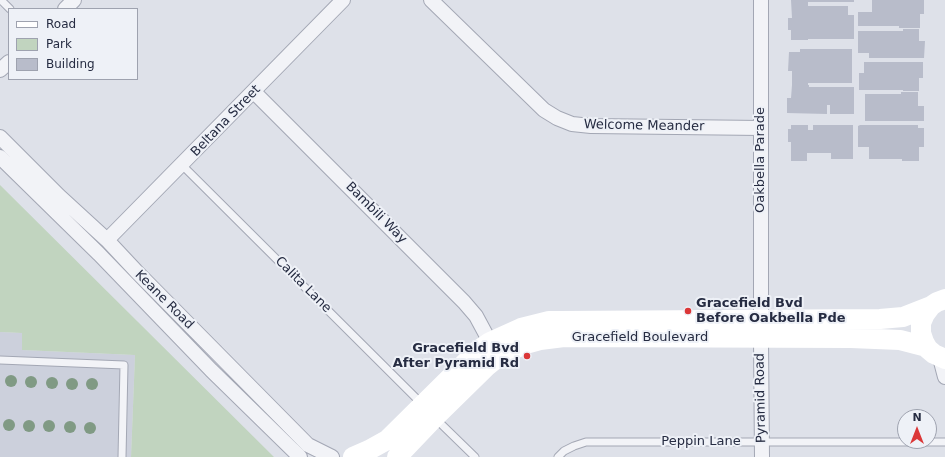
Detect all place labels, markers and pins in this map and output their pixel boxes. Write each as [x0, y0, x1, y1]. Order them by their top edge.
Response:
place label: Gracefield Bvd Before Oakbella Pde [696, 296, 846, 327]
marker: Gracefield Bvd Before Oakbella Pde [683, 306, 693, 316]
place label: Gracefield Bvd After Pyramid Rd [393, 341, 519, 372]
marker: Gracefield Bvd After Pyramid Rd [522, 351, 532, 361]

